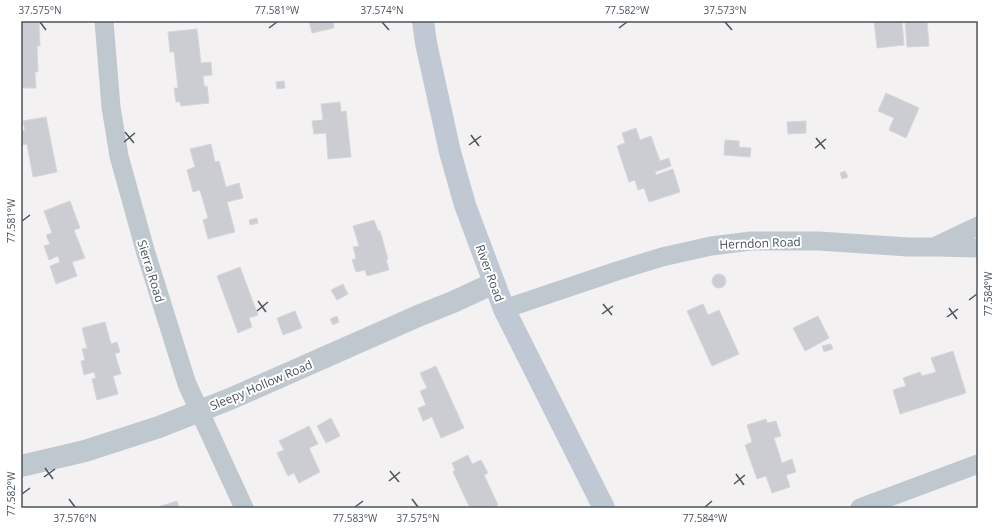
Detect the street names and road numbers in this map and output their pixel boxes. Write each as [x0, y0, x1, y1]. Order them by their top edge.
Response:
street label: Herndon Road [719, 233, 801, 253]
street label: Sierra Road [133, 238, 169, 304]
street label: River Road [472, 242, 508, 304]
street label: Sleepy Hollow Road [207, 356, 315, 414]

